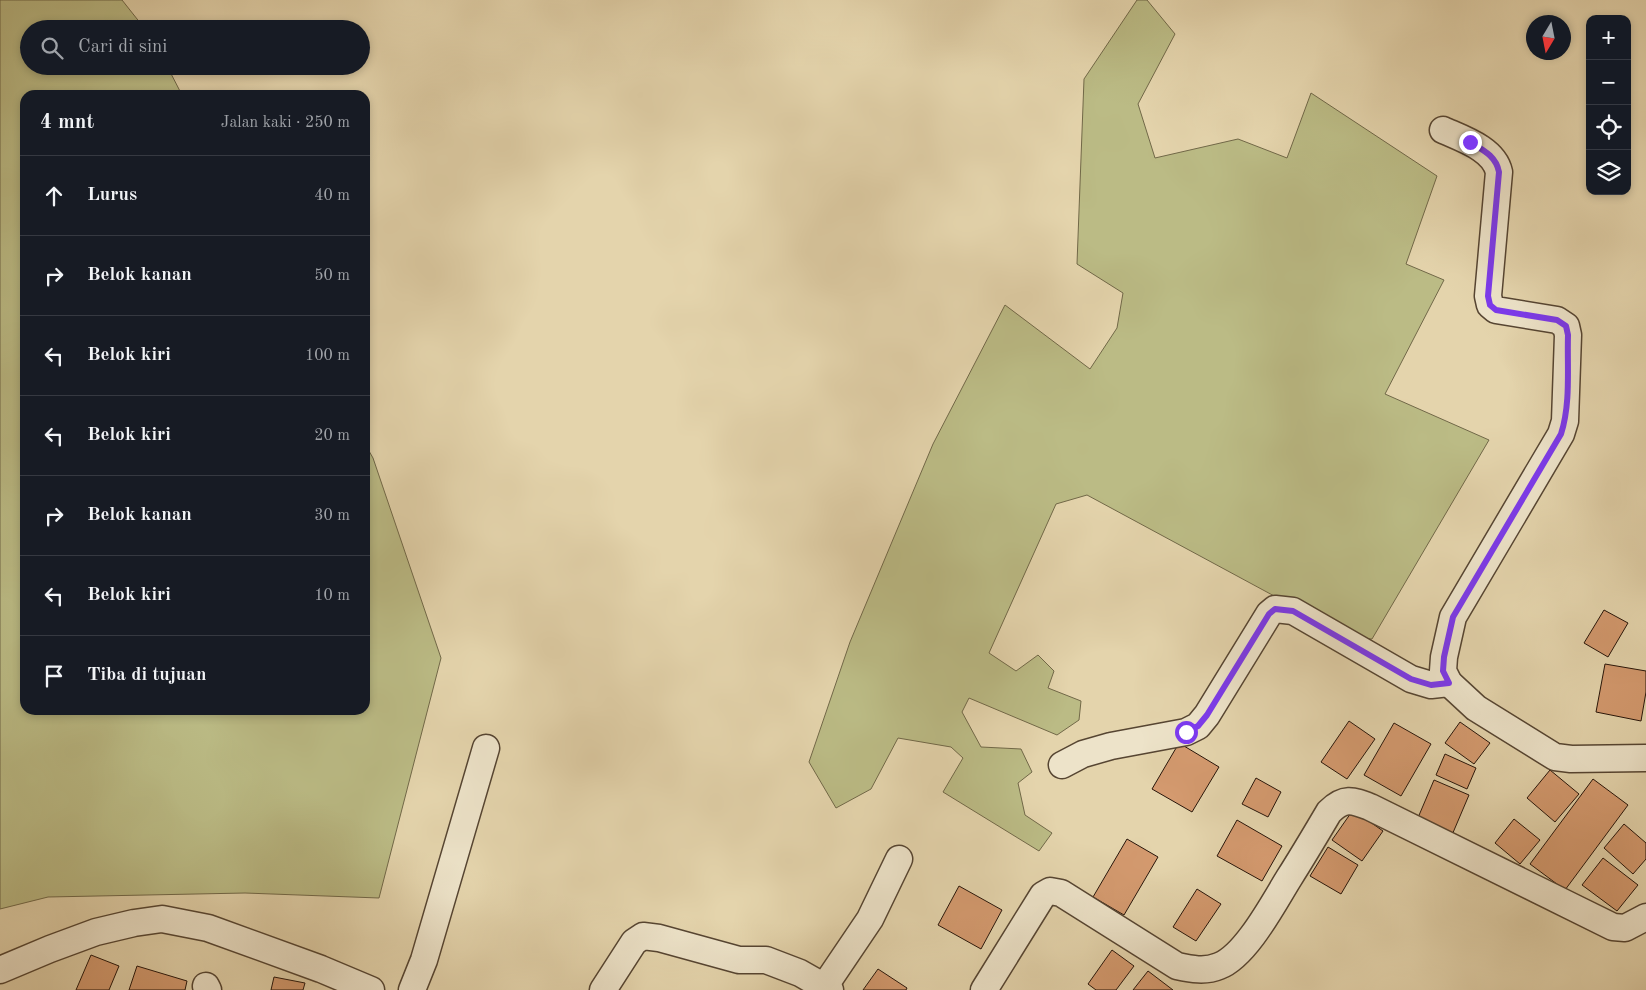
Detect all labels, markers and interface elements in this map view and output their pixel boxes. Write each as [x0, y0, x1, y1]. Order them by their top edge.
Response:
north arrow [1526, 15, 1571, 60]
map controls [1586, 15, 1631, 195]
button: + [1586, 15, 1631, 60]
search box [20, 20, 370, 75]
icon: search [38, 34, 66, 62]
text: Cari di sini [78, 38, 168, 57]
button: − [1586, 60, 1631, 105]
button: locate [1586, 105, 1631, 150]
text: 4 mnt [40, 112, 94, 133]
text: Jalan kaki · 250 m [221, 115, 350, 131]
route end [1459, 131, 1482, 154]
button: layers [1586, 150, 1631, 195]
icon: ahead [40, 182, 68, 210]
text: Lurus [87, 186, 137, 205]
text: 40 m [314, 188, 350, 204]
icon: right [40, 262, 68, 290]
text: Belok kanan [87, 266, 192, 285]
text: 50 m [314, 268, 350, 284]
icon: left [40, 342, 68, 370]
text: Belok kiri [87, 346, 171, 365]
text: 100 m [305, 348, 350, 364]
icon: left [40, 422, 68, 450]
text: Belok kiri [87, 426, 171, 445]
text: 20 m [314, 428, 350, 444]
icon: right [40, 502, 68, 530]
text: Belok kanan [87, 506, 192, 525]
text: 30 m [314, 508, 350, 524]
icon: left [40, 582, 68, 610]
text: Belok kiri [87, 586, 171, 605]
text: 10 m [314, 588, 350, 604]
icon: arrive [40, 662, 68, 690]
text: Tiba di tujuan [87, 666, 207, 685]
route start [1175, 721, 1198, 744]

